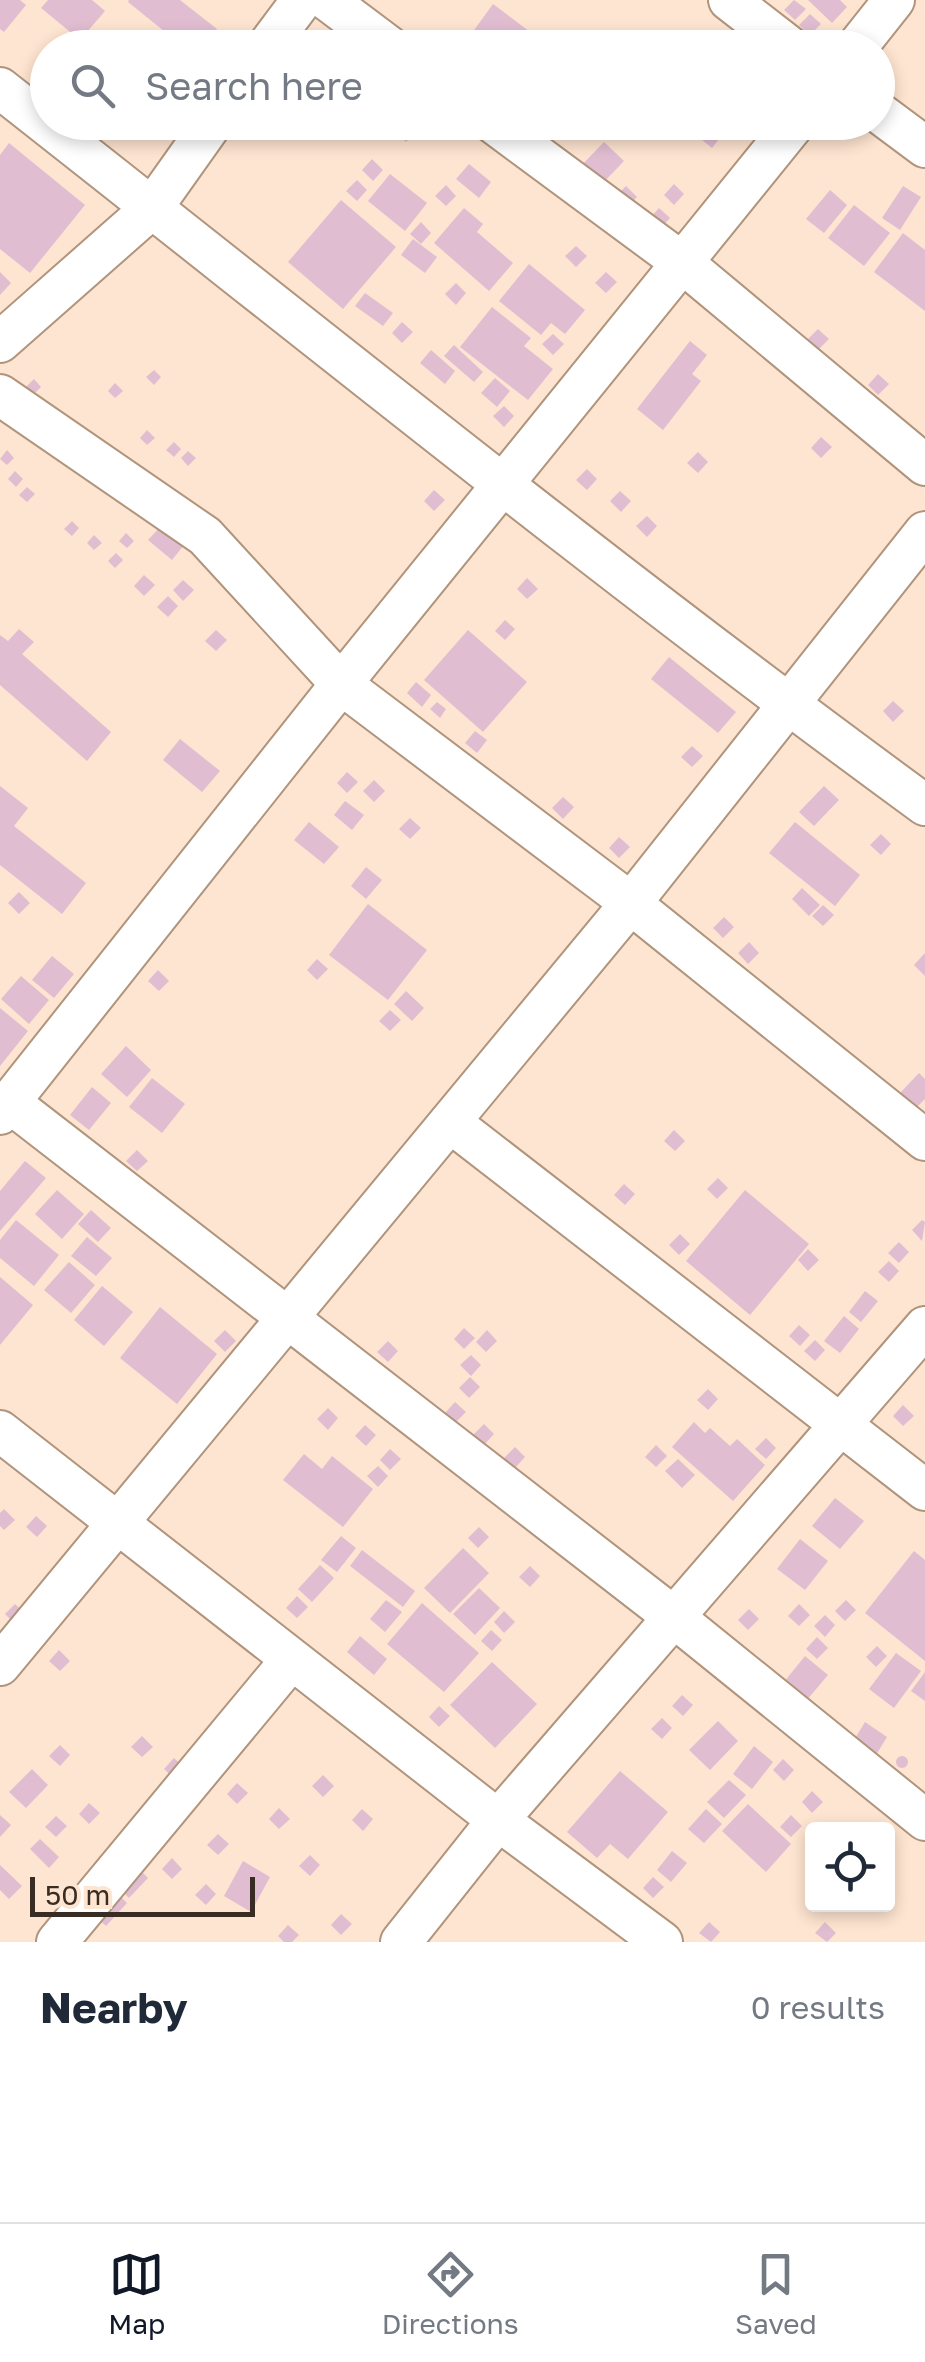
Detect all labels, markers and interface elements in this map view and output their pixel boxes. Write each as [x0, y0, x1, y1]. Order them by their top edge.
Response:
search box [30, 30, 895, 140]
icon: search [65, 58, 120, 113]
text: Search here [145, 63, 363, 108]
map controls [805, 1822, 895, 1912]
button: locate [805, 1822, 895, 1912]
scale bar [30, 1872, 255, 1916]
text: 50 m [45, 1878, 110, 1911]
text: Nearby [40, 1982, 188, 2032]
text: 0 results [751, 1988, 885, 2026]
tab: Map [108, 2247, 165, 2340]
tab: Directions [382, 2247, 519, 2340]
tab: Saved [735, 2247, 817, 2340]

